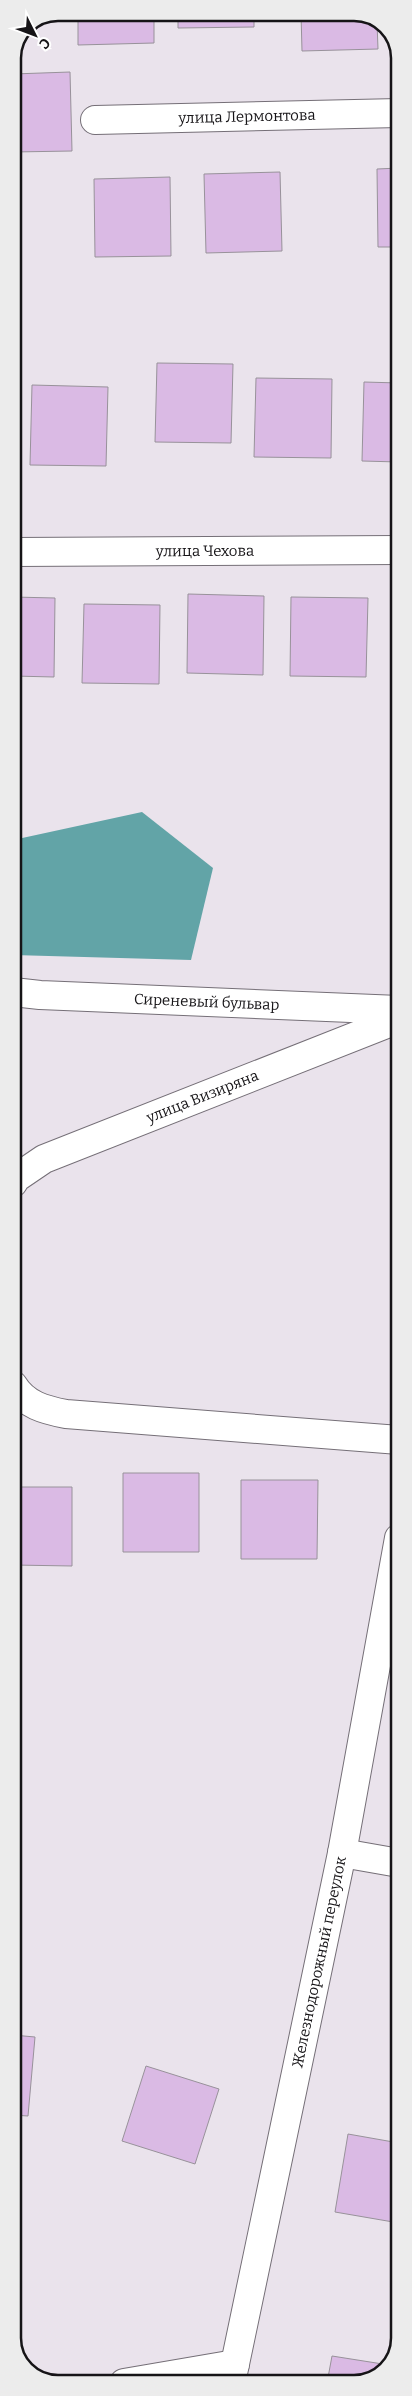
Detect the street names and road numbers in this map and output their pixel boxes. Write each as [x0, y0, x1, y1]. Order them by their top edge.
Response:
street label: улица Лермонтова [177, 106, 316, 127]
street label: улица Чехова [155, 542, 254, 560]
street label: Сиреневый бульвар [134, 990, 280, 1014]
street label: улица Визиряна [143, 1066, 261, 1127]
street label: Железнодорожный переулок [288, 1855, 350, 2069]

